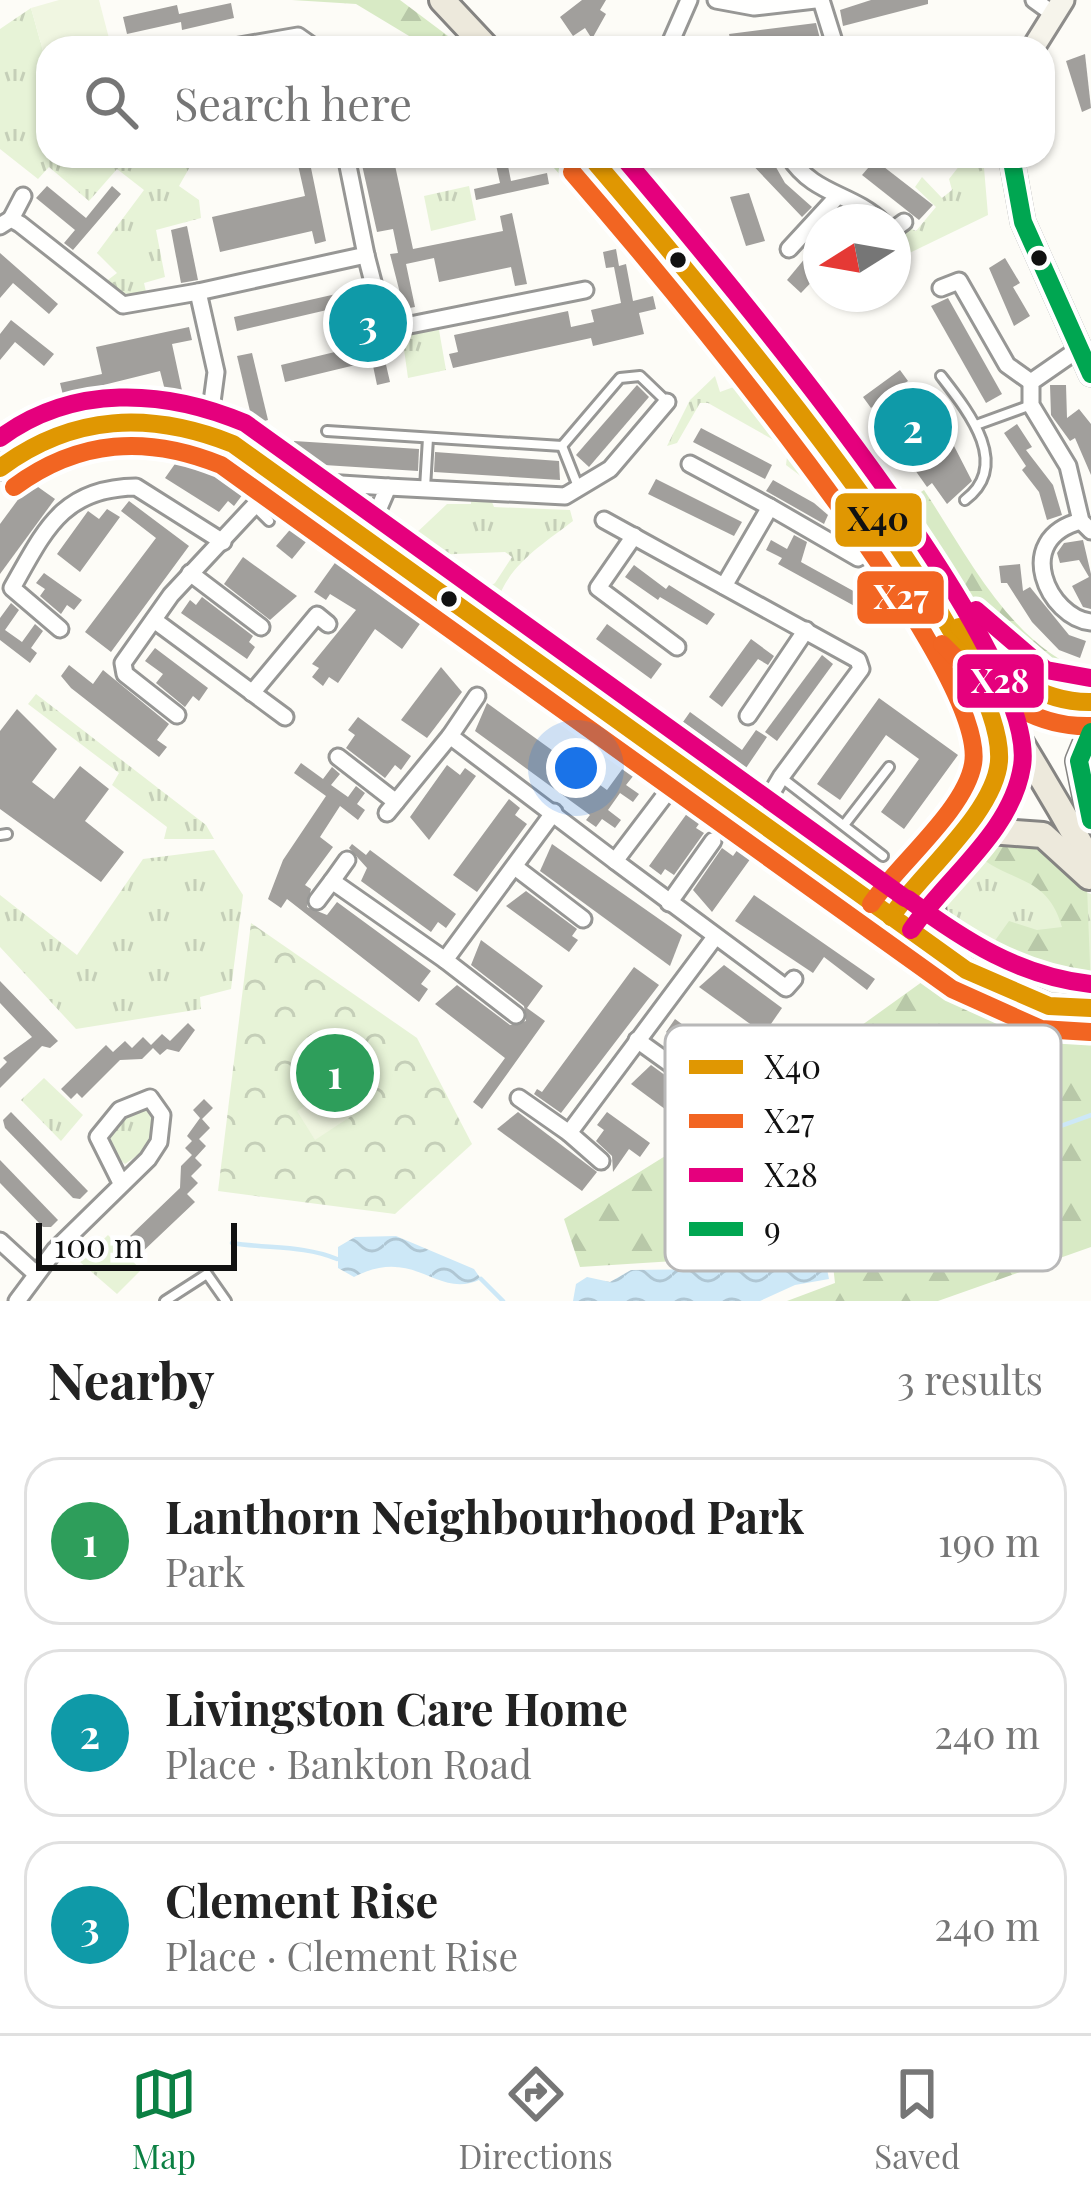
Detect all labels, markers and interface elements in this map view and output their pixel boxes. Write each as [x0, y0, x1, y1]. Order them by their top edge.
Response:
search box [36, 36, 1055, 168]
icon: search [78, 69, 144, 135]
text: Search here [174, 72, 412, 132]
north arrow [803, 204, 911, 312]
unlabelled marker [1028, 247, 1050, 269]
unlabelled marker [667, 249, 689, 271]
pin: 3 [329, 278, 407, 368]
pin: 2 [874, 382, 952, 472]
line badge: X40 [833, 491, 924, 549]
text: X40 [847, 495, 909, 539]
line badge: X27 [855, 569, 946, 626]
text: X27 [873, 573, 929, 617]
unlabelled marker [438, 588, 460, 610]
line badge: X28 [955, 652, 1046, 710]
text: X28 [971, 657, 1029, 701]
your location [546, 738, 606, 798]
legend [665, 1025, 1061, 1271]
pin: 1 [296, 1028, 374, 1118]
text: X40 [764, 1043, 821, 1087]
text: X27 [764, 1097, 815, 1141]
text: X28 [764, 1151, 818, 1195]
text: 9 [764, 1205, 781, 1249]
scale bar [36, 1217, 237, 1270]
text: 100 m [54, 1222, 143, 1266]
text: Nearby [48, 1345, 214, 1413]
text: 3 results [897, 1353, 1043, 1405]
text: Lanthorn Neighbourhood Park [165, 1485, 804, 1545]
text: 1 [83, 1515, 97, 1567]
text: 190 m [938, 1515, 1040, 1567]
text: Park [165, 1545, 245, 1597]
text: Livingston Care Home [165, 1677, 628, 1737]
text: 2 [80, 1707, 100, 1759]
text: 240 m [934, 1707, 1040, 1759]
text: Place · Bankton Road [165, 1737, 532, 1789]
text: Clement Rise [165, 1869, 438, 1929]
text: 3 [80, 1899, 100, 1951]
text: 240 m [934, 1899, 1040, 1951]
text: Place · Clement Rise [165, 1929, 518, 1981]
tab: Map [131, 2061, 197, 2177]
tab: Directions [458, 2061, 613, 2177]
tab: Saved [874, 2061, 960, 2177]

